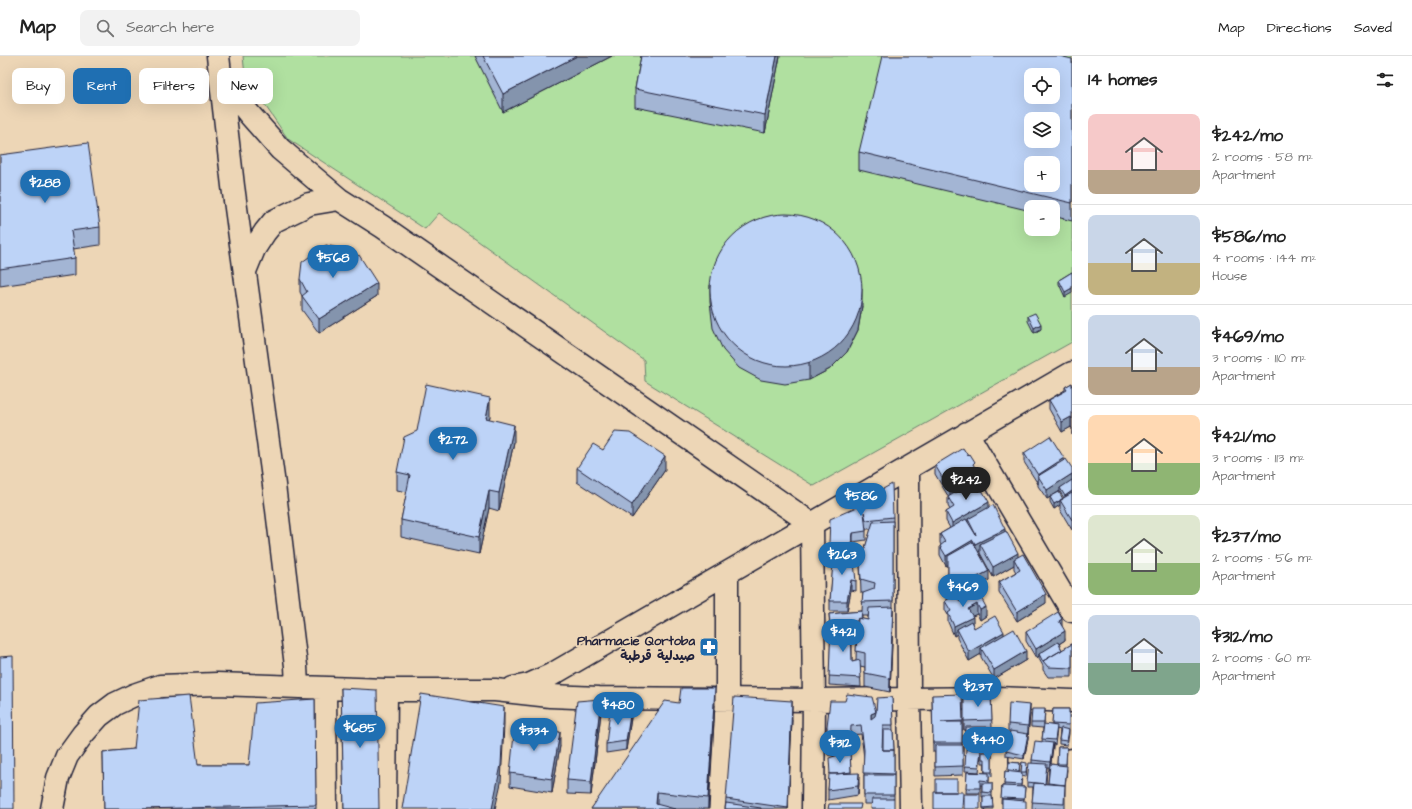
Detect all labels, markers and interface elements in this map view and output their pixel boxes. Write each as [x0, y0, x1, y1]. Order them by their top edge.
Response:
search box [80, 10, 360, 46]
text: Map [20, 14, 56, 41]
icon: search [94, 17, 116, 39]
text: Search here [126, 17, 215, 38]
text: Map [1218, 18, 1245, 38]
text: Directions [1267, 18, 1332, 38]
text: Saved [1354, 18, 1392, 38]
chip: Buy [12, 68, 65, 104]
chip: Rent [73, 68, 131, 104]
chip: Filters [139, 68, 209, 104]
chip: New [217, 68, 273, 104]
map controls [1024, 68, 1060, 236]
button: locate [1024, 68, 1060, 104]
text: 14 homes [1088, 68, 1158, 92]
icon: filters [1374, 69, 1396, 91]
button: layers [1024, 112, 1060, 148]
text: $242/mo [1212, 124, 1283, 148]
icon: home [1120, 130, 1168, 178]
text: 2 rooms · 58 m² [1212, 148, 1313, 166]
button: + [1024, 156, 1060, 192]
text: Apartment [1212, 166, 1276, 184]
pin: $288 [21, 170, 69, 204]
text: $288 [29, 174, 61, 192]
button: − [1024, 200, 1060, 236]
text: $586/mo [1212, 225, 1286, 249]
icon: home [1120, 231, 1168, 279]
pin: $568 [309, 245, 357, 279]
text: $568 [316, 249, 350, 267]
text: 4 rooms · 144 m² [1212, 249, 1316, 267]
text: House [1212, 267, 1247, 285]
text: $469/mo [1212, 325, 1284, 349]
icon: home [1120, 331, 1168, 379]
text: 3 rooms · 110 m² [1212, 349, 1306, 367]
text: Apartment [1212, 367, 1276, 385]
text: $421/mo [1212, 425, 1275, 449]
pin: $272 [429, 427, 477, 461]
text: $272 [438, 431, 468, 449]
icon: home [1120, 431, 1168, 479]
text: 3 rooms · 113 m² [1212, 449, 1305, 467]
pin: $242 [942, 467, 990, 501]
text: Apartment [1212, 467, 1276, 485]
text: $242 [951, 471, 981, 489]
pin: $586 [837, 483, 885, 517]
text: $586 [844, 487, 878, 505]
text: $237/mo [1212, 525, 1281, 549]
icon: home [1120, 531, 1168, 579]
pin: $263 [818, 542, 866, 576]
text: $263 [827, 546, 857, 564]
text: 2 rooms · 56 m² [1212, 549, 1313, 567]
text: Apartment [1212, 567, 1276, 585]
pin: $469 [939, 574, 987, 608]
text: $469 [947, 578, 979, 596]
pin: $421 [819, 619, 867, 653]
text: $421 [830, 623, 856, 641]
text: $312/mo [1212, 625, 1273, 649]
icon: home [1120, 631, 1168, 679]
place label: Pharmacie Qortoba صيدلية قرطبة [577, 632, 695, 665]
pharmacy icon: Pharmacie Qortoba صيدلية قرطبة [698, 636, 720, 658]
text: 2 rooms · 60 m² [1212, 649, 1312, 667]
text: Apartment [1212, 667, 1276, 685]
pin: $237 [954, 674, 1002, 708]
text: $237 [963, 678, 993, 696]
pin: $480 [594, 692, 642, 726]
text: $480 [602, 696, 634, 714]
pin: $685 [336, 715, 384, 749]
pin: $334 [510, 718, 558, 752]
text: $685 [343, 719, 377, 737]
text: $334 [519, 722, 549, 740]
pin: $440 [964, 727, 1012, 761]
pin: $312 [816, 730, 864, 764]
text: $440 [971, 731, 1005, 749]
text: $312 [829, 734, 851, 752]

